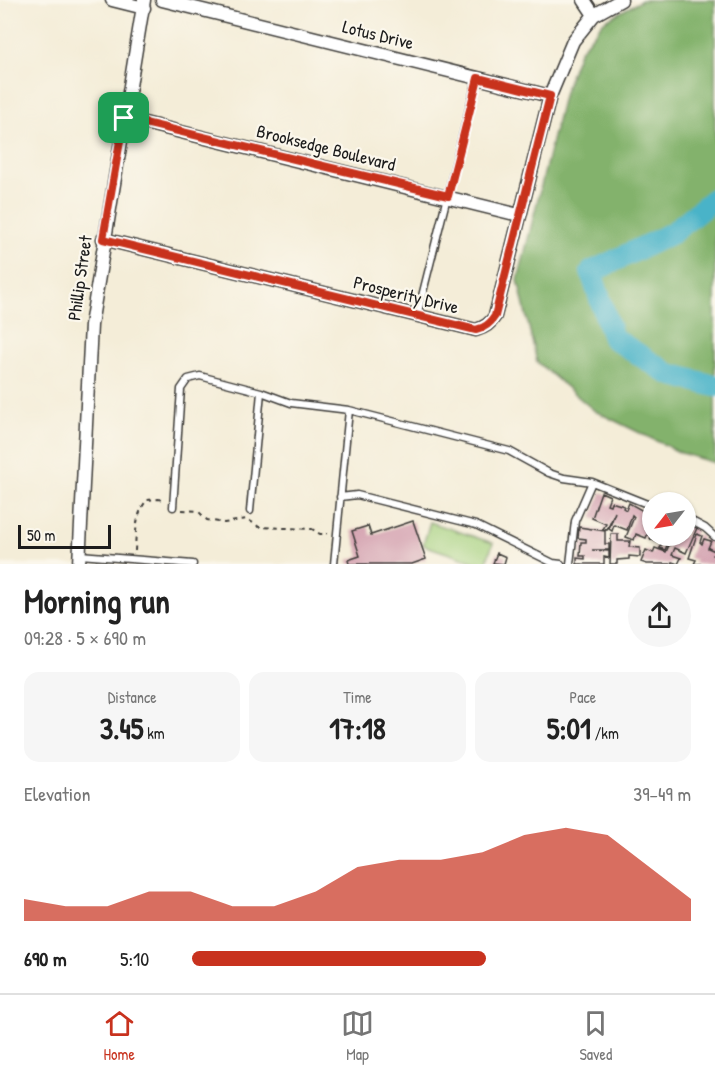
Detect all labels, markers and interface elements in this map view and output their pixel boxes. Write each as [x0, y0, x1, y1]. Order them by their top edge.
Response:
street label: Lotus Drive [340, 14, 416, 55]
pin [98, 92, 149, 143]
icon: arrive [107, 101, 140, 134]
street label: Brooksedge Boulevard [254, 118, 398, 177]
street label: Phillip Street [61, 233, 98, 322]
street label: Prosperity Drive [351, 269, 461, 320]
north arrow [642, 492, 696, 546]
map controls [642, 492, 696, 546]
scale bar [18, 522, 111, 550]
text: 50 m [27, 524, 56, 546]
text: Morning run [24, 579, 170, 623]
button: share [628, 584, 691, 647]
text: 09:28 · 5 × 690 m [24, 624, 146, 651]
text: Distance [108, 686, 157, 708]
text: Time [343, 686, 372, 708]
text: Pace [570, 686, 596, 708]
text: 3.45 [100, 708, 143, 748]
text: 17:18 [329, 708, 386, 748]
text: 5:01 [547, 708, 591, 748]
text: km [143, 722, 165, 744]
text: /km [591, 722, 619, 744]
text: Elevation [24, 780, 90, 807]
text: 39–49 m [633, 780, 691, 807]
text: 690 m [24, 945, 66, 972]
text: 5:10 [120, 945, 149, 972]
tab: Home [103, 1007, 136, 1065]
tab: Map [341, 1007, 374, 1065]
tab: Saved [579, 1007, 612, 1065]

